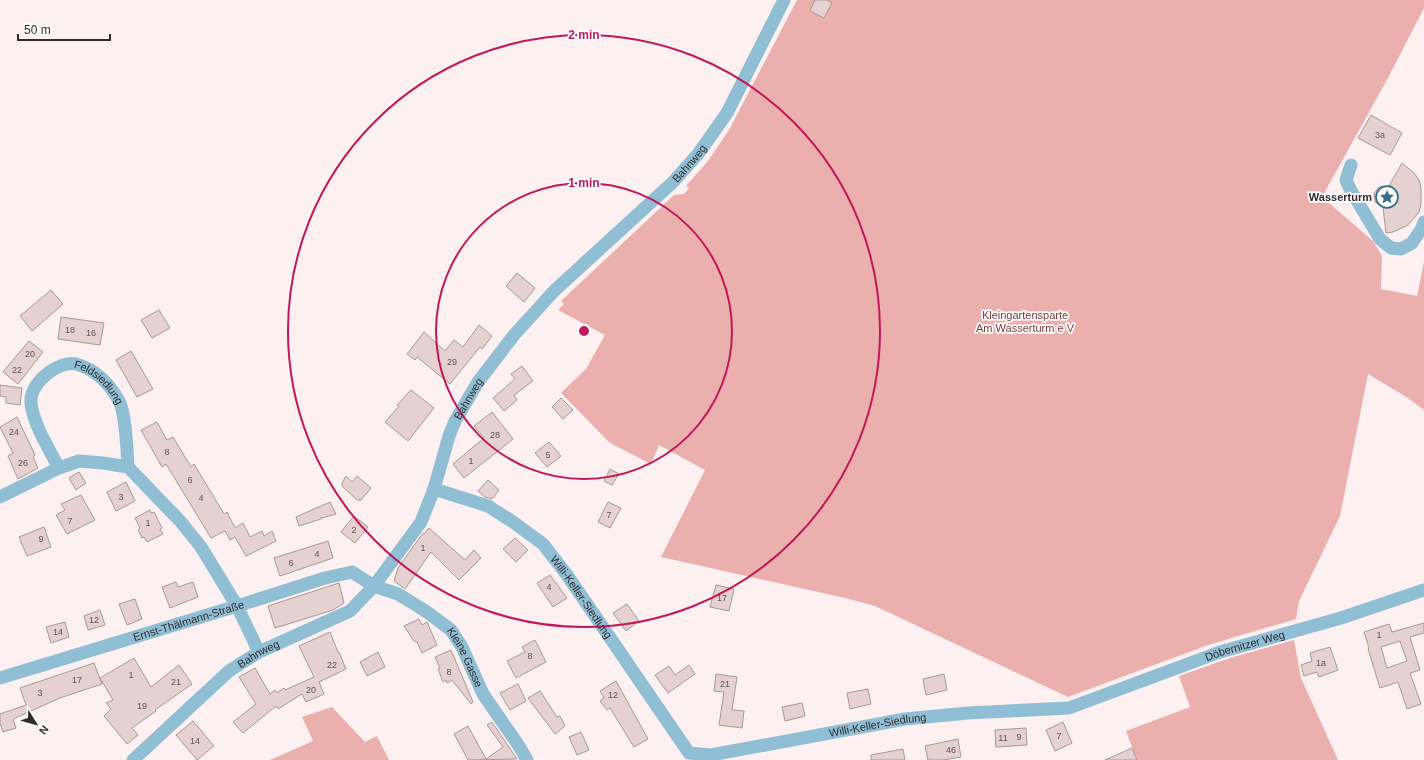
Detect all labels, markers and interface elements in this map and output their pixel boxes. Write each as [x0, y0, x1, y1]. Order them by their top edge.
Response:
scale bar [18, 16, 110, 42]
text: 50 m [24, 23, 51, 37]
text: 2 min [568, 28, 600, 42]
house number: 3a [1375, 130, 1385, 140]
street label: Bahnweg [670, 142, 709, 185]
text: 1 min [568, 176, 600, 190]
place icon: Wasserturm [1374, 184, 1400, 210]
place label: Wasserturm [1309, 191, 1372, 203]
park label: Kleingartensparte Am Wasserturm e V [976, 309, 1075, 334]
centre of rings [577, 324, 591, 338]
house number: 18 [65, 325, 75, 335]
house number: 16 [86, 328, 96, 338]
house number: 20 [25, 349, 35, 359]
house number: 29 [447, 357, 457, 367]
street label: Feldsiedlung [73, 358, 126, 406]
house number: 22 [12, 365, 22, 375]
street label: Bahnweg [451, 375, 485, 421]
house number: 24 [9, 427, 19, 437]
house number: 28 [490, 430, 500, 440]
house number: 8 [164, 447, 170, 457]
house number: 5 [545, 450, 551, 460]
house number: 1 [468, 456, 474, 466]
house number: 26 [18, 458, 28, 468]
house number: 6 [187, 475, 193, 485]
house number: 3 [118, 492, 124, 502]
house number: 4 [198, 493, 204, 503]
house number: 7 [606, 510, 612, 520]
house number: 7 [67, 516, 73, 526]
house number: 1 [145, 518, 151, 528]
house number: 2 [351, 525, 357, 535]
house number: 9 [38, 534, 44, 544]
house number: 1 [420, 543, 426, 553]
house number: 4 [314, 549, 320, 559]
street label: Willi-Keller-Siedlung [548, 553, 615, 641]
house number: 6 [288, 558, 294, 568]
house number: 4 [546, 582, 552, 592]
house number: 17 [717, 593, 727, 603]
street label: Ernst-Thälmann-Straße [132, 598, 245, 643]
house number: 12 [89, 615, 99, 625]
street label: Kleine Gasse [445, 625, 485, 689]
house number: 14 [53, 627, 63, 637]
street label: Döbernitzer Weg [1203, 628, 1286, 663]
house number: 1 [1376, 630, 1382, 640]
street label: Bahnweg [235, 638, 281, 670]
house number: 8 [527, 651, 533, 661]
house number: 1a [1316, 658, 1326, 668]
house number: 22 [327, 660, 337, 670]
house number: 8 [446, 667, 452, 677]
house number: 1 [128, 670, 134, 680]
house number: 17 [72, 675, 82, 685]
house number: 21 [171, 677, 181, 687]
house number: 21 [720, 679, 730, 689]
house number: 20 [306, 685, 316, 695]
house number: 3 [37, 688, 43, 698]
house number: 12 [608, 690, 618, 700]
house number: 19 [137, 701, 147, 711]
north arrow [16, 704, 56, 744]
street label: Willi-Keller-Siedlung [828, 711, 927, 739]
text: N [37, 723, 51, 737]
house number: 7 [1056, 731, 1062, 741]
house number: 9 [1016, 732, 1022, 742]
house number: 11 [998, 733, 1008, 743]
house number: 14 [190, 736, 200, 746]
house number: 46 [946, 745, 956, 755]

